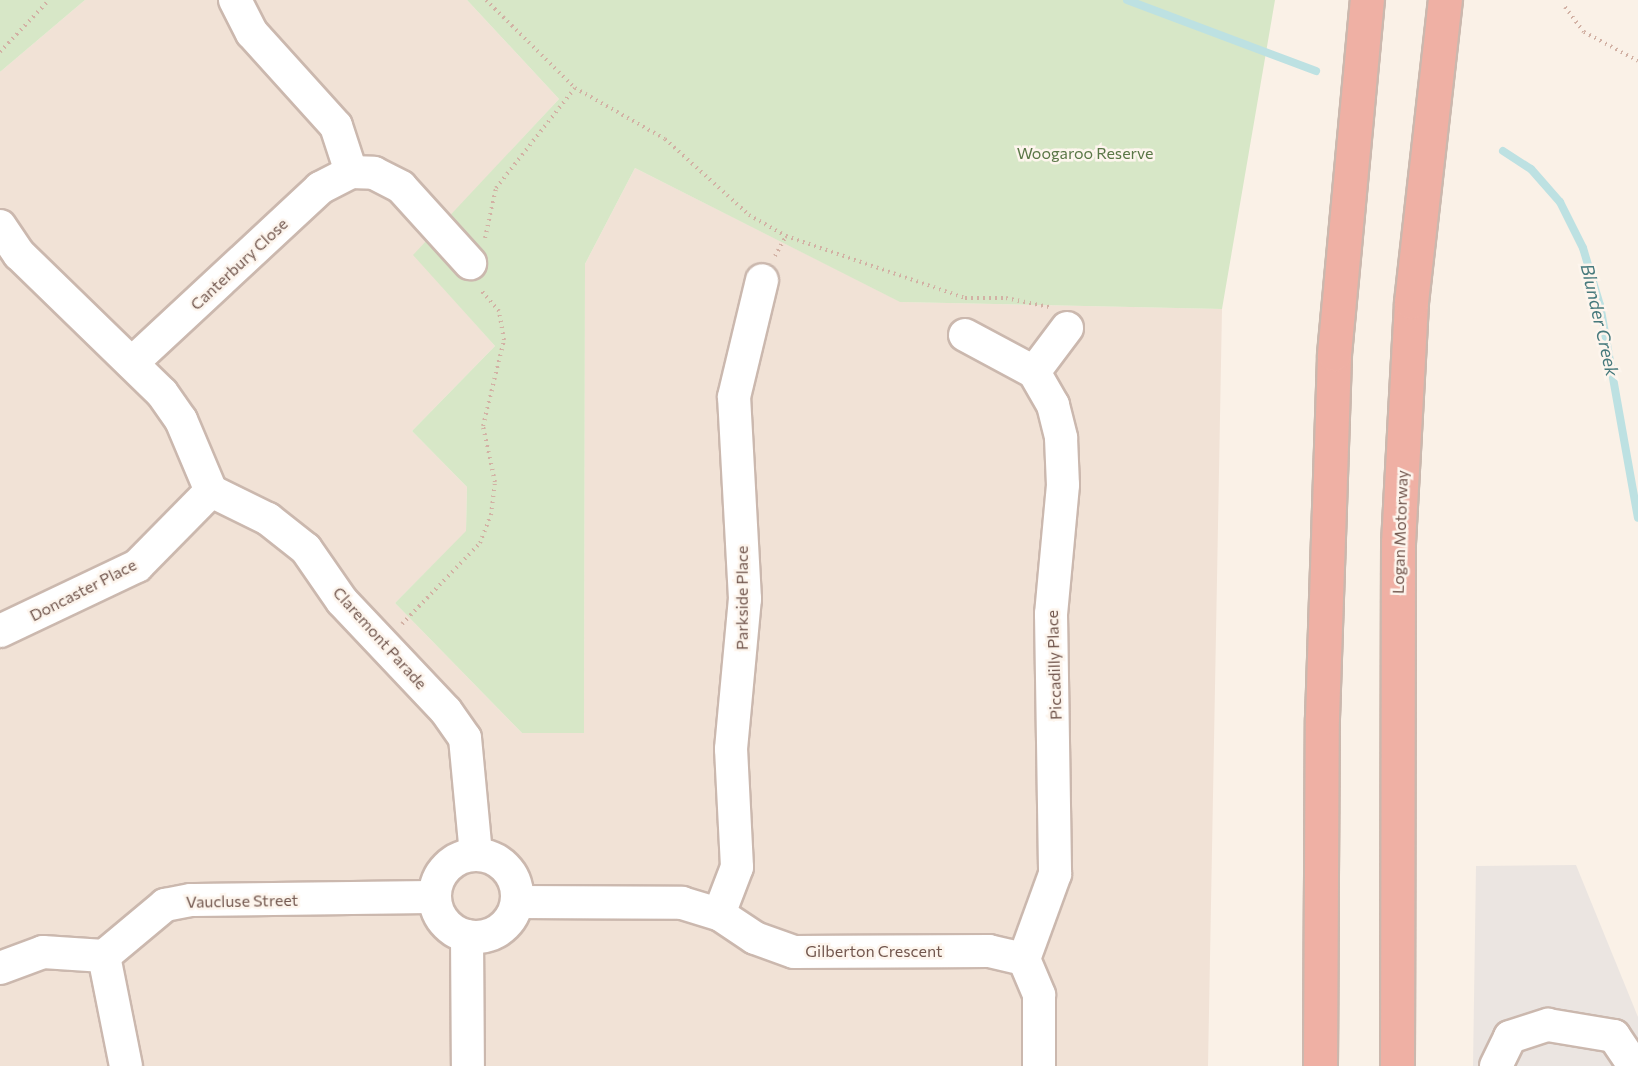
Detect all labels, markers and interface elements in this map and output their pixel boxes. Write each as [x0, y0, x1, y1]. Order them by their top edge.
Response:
park label: Woogaroo Reserve [1017, 143, 1153, 163]
street label: Canterbury Close [186, 214, 292, 314]
water label: Blunder Creek [1577, 262, 1623, 378]
street label: Logan Motorway [1388, 470, 1412, 594]
street label: Parkside Place [732, 546, 752, 650]
street label: Doncaster Place [26, 555, 140, 625]
street label: Claremont Parade [329, 583, 431, 693]
street label: Piccadilly Place [1042, 610, 1066, 720]
street label: Vaucluse Street [186, 890, 298, 912]
street label: Gilberton Crescent [805, 941, 943, 961]

